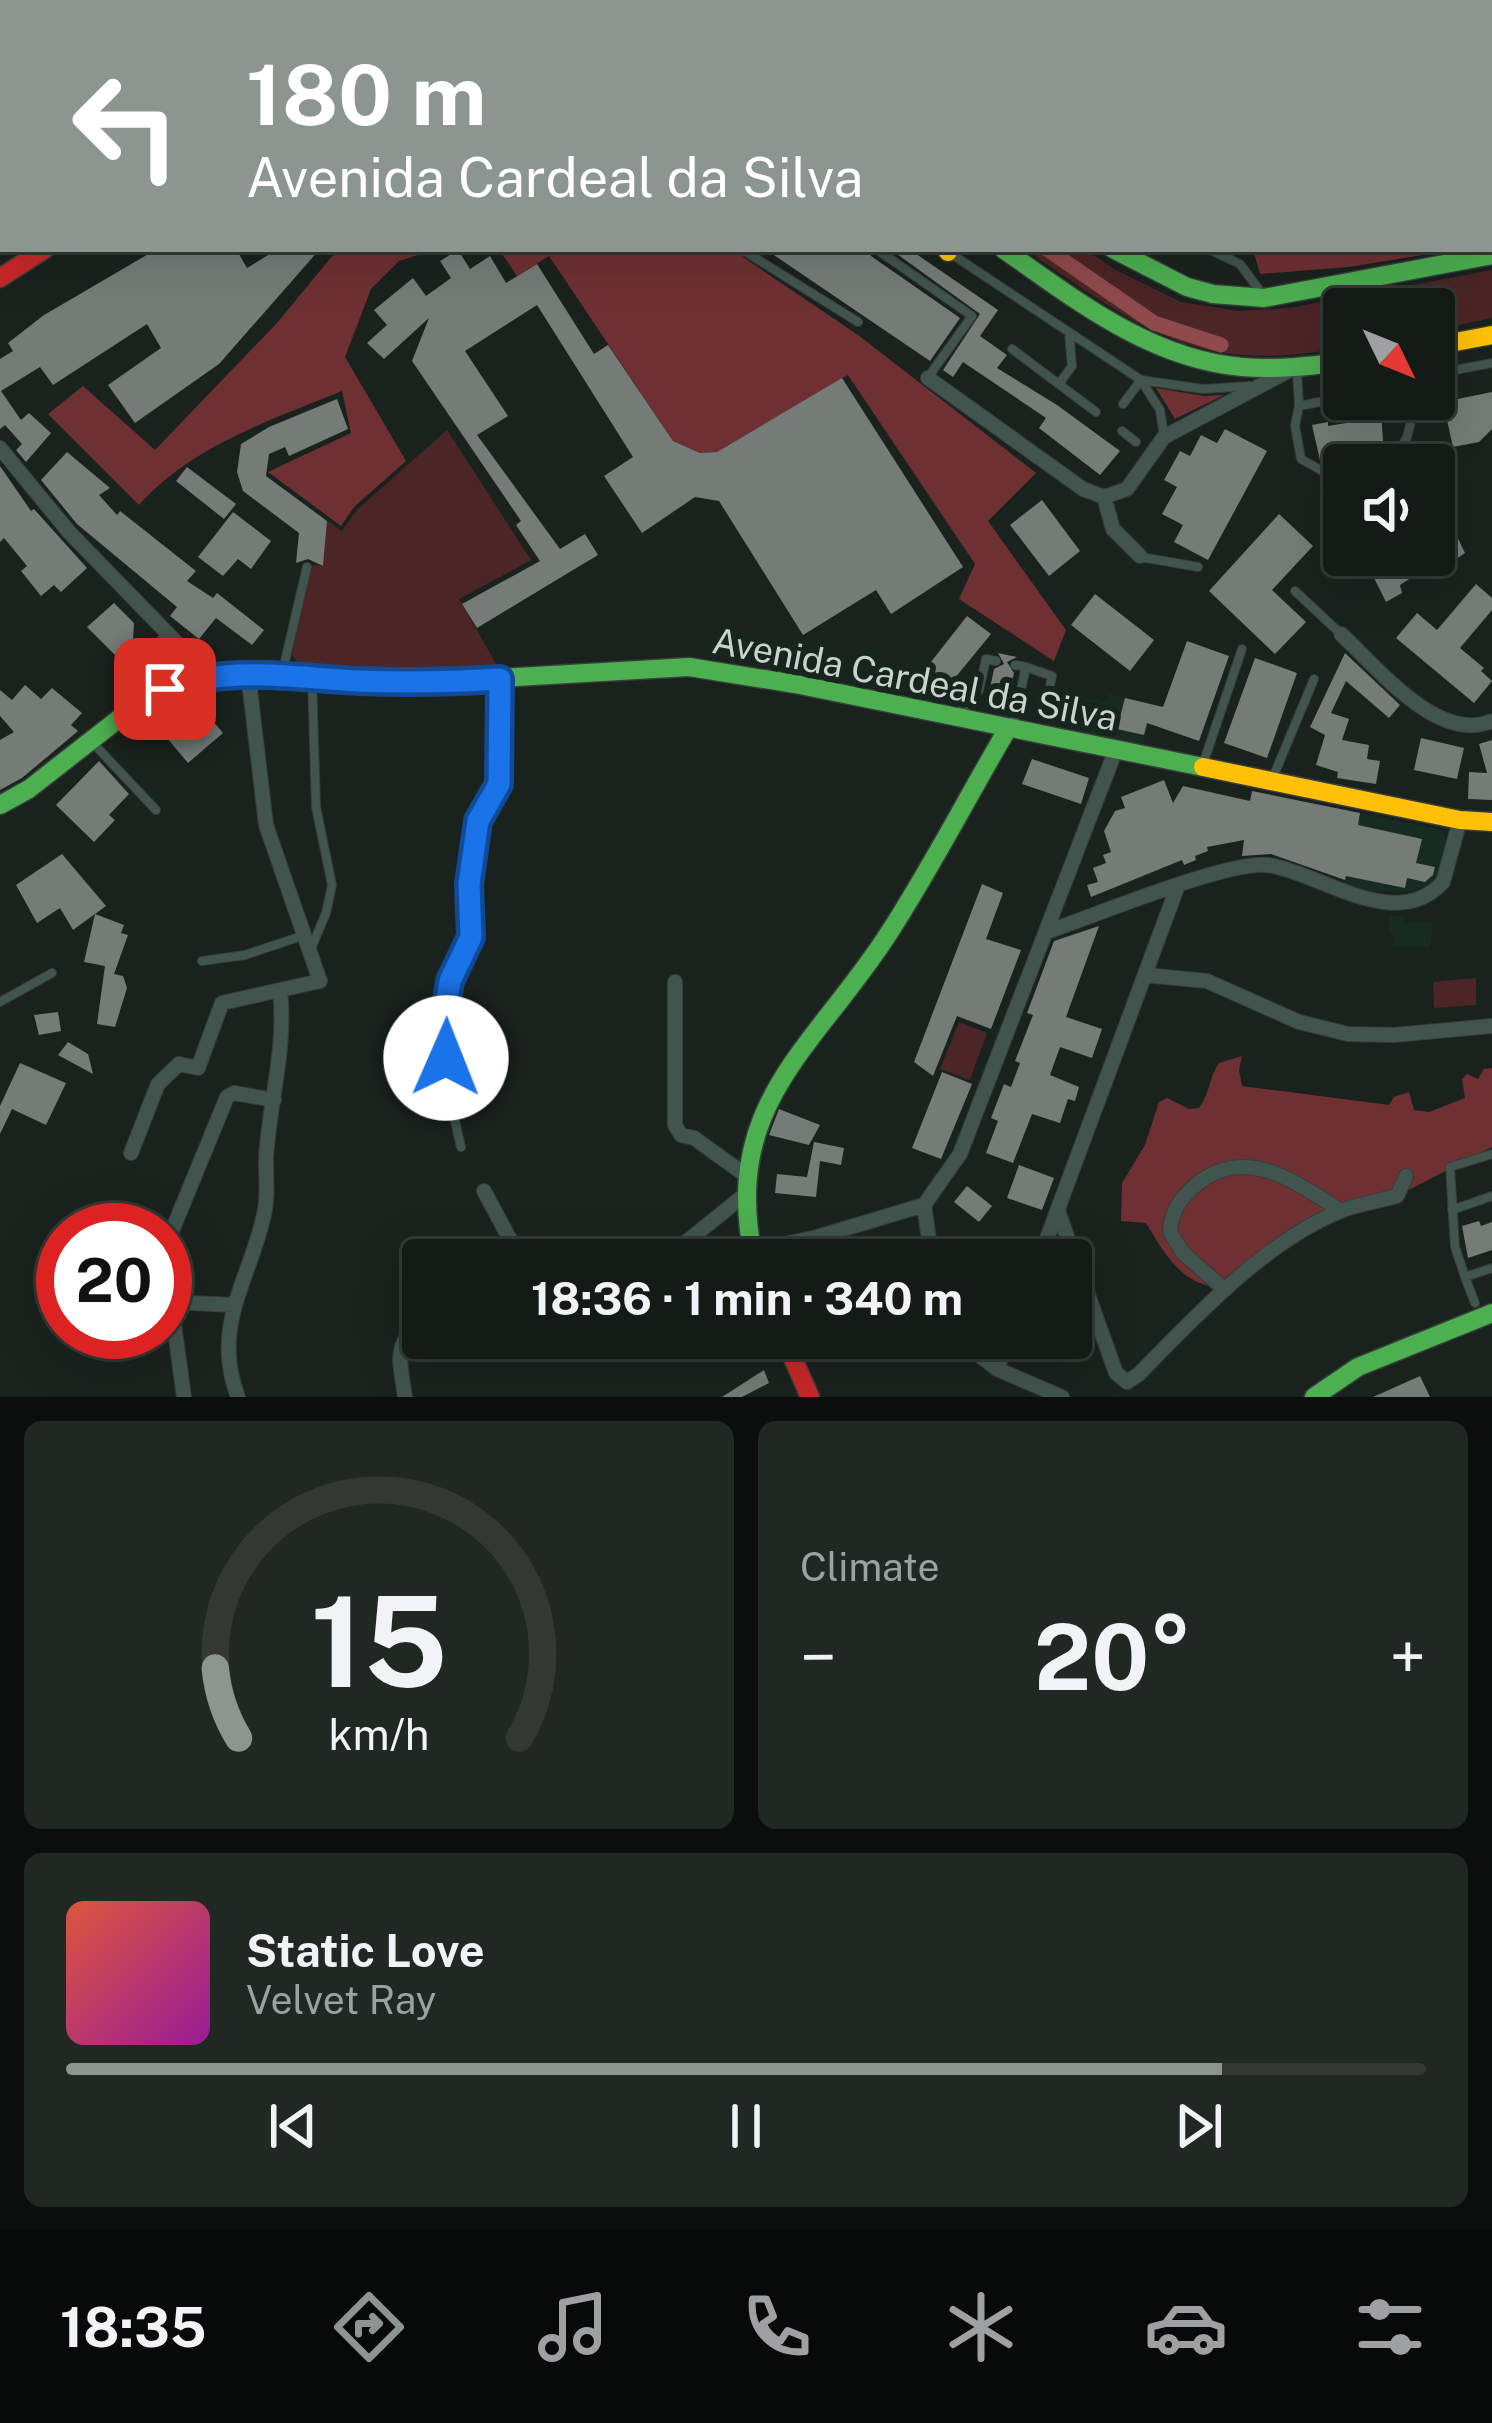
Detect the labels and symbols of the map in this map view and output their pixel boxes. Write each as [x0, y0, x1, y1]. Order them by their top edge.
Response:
north arrow [1323, 288, 1455, 420]
street label: Avenida Cardeal da Silva [709, 619, 1121, 739]
pin [114, 638, 216, 740]
position arrow [383, 995, 509, 1121]
speed limit sign: 20 [36, 1203, 192, 1359]

